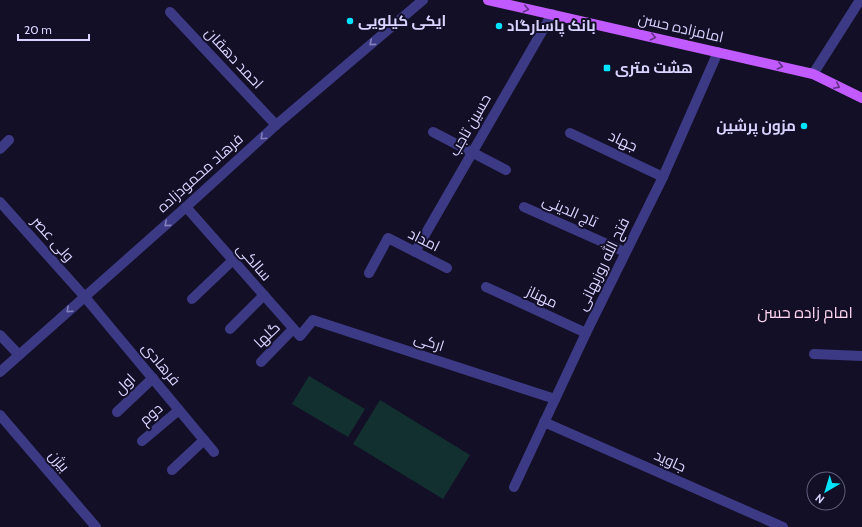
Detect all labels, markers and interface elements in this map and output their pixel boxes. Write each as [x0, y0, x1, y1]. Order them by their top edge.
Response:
one-way arrow [523, 4, 530, 12]
street label: امامزاده حسن [636, 9, 725, 48]
place label: ایکی کیلویی [358, 12, 446, 30]
scale bar [18, 16, 89, 42]
marker: ایکی کیلویی [345, 16, 355, 26]
place label: بانک پاسارگاد [507, 17, 596, 37]
marker: بانک پاسارگاد [494, 21, 504, 31]
text: 20 m [24, 22, 52, 37]
street label: احمد دهقان [200, 24, 267, 93]
one-way arrow [650, 33, 656, 41]
one-way arrow [369, 39, 377, 46]
place label: هشت متری [615, 59, 693, 77]
one-way arrow [777, 62, 783, 70]
marker: هشت متری [602, 63, 612, 73]
one-way arrow [833, 81, 841, 89]
street label: حسین تاجب [445, 91, 496, 160]
place label: مزون پرشین [716, 117, 796, 137]
marker: مزون پرشین [799, 121, 809, 131]
street label: جهاد [605, 127, 640, 156]
street label: فرهاد محمودزاده [153, 130, 247, 216]
one-way arrow [260, 132, 268, 140]
street label: تاج الدینی [539, 191, 600, 233]
street label: ولی عصر [27, 212, 78, 266]
street label: فتح الله روزبهانی [572, 214, 635, 314]
one-way arrow [164, 220, 171, 227]
street label: امداد [405, 224, 443, 256]
street label: سالکی [232, 239, 275, 285]
street label: مهناز [522, 282, 560, 313]
district label: امام زاده حسن [757, 303, 853, 324]
one-way arrow [66, 305, 74, 313]
street label: گلها [250, 318, 284, 352]
street label: ارکی [411, 329, 446, 356]
street label: فرهادی [137, 339, 184, 390]
street label: اول [111, 370, 139, 398]
street label: دوم [136, 399, 167, 430]
street label: بیژن [44, 446, 73, 476]
street label: جاوید [651, 446, 689, 476]
north arrow [806, 471, 846, 511]
text: N [812, 491, 827, 507]

